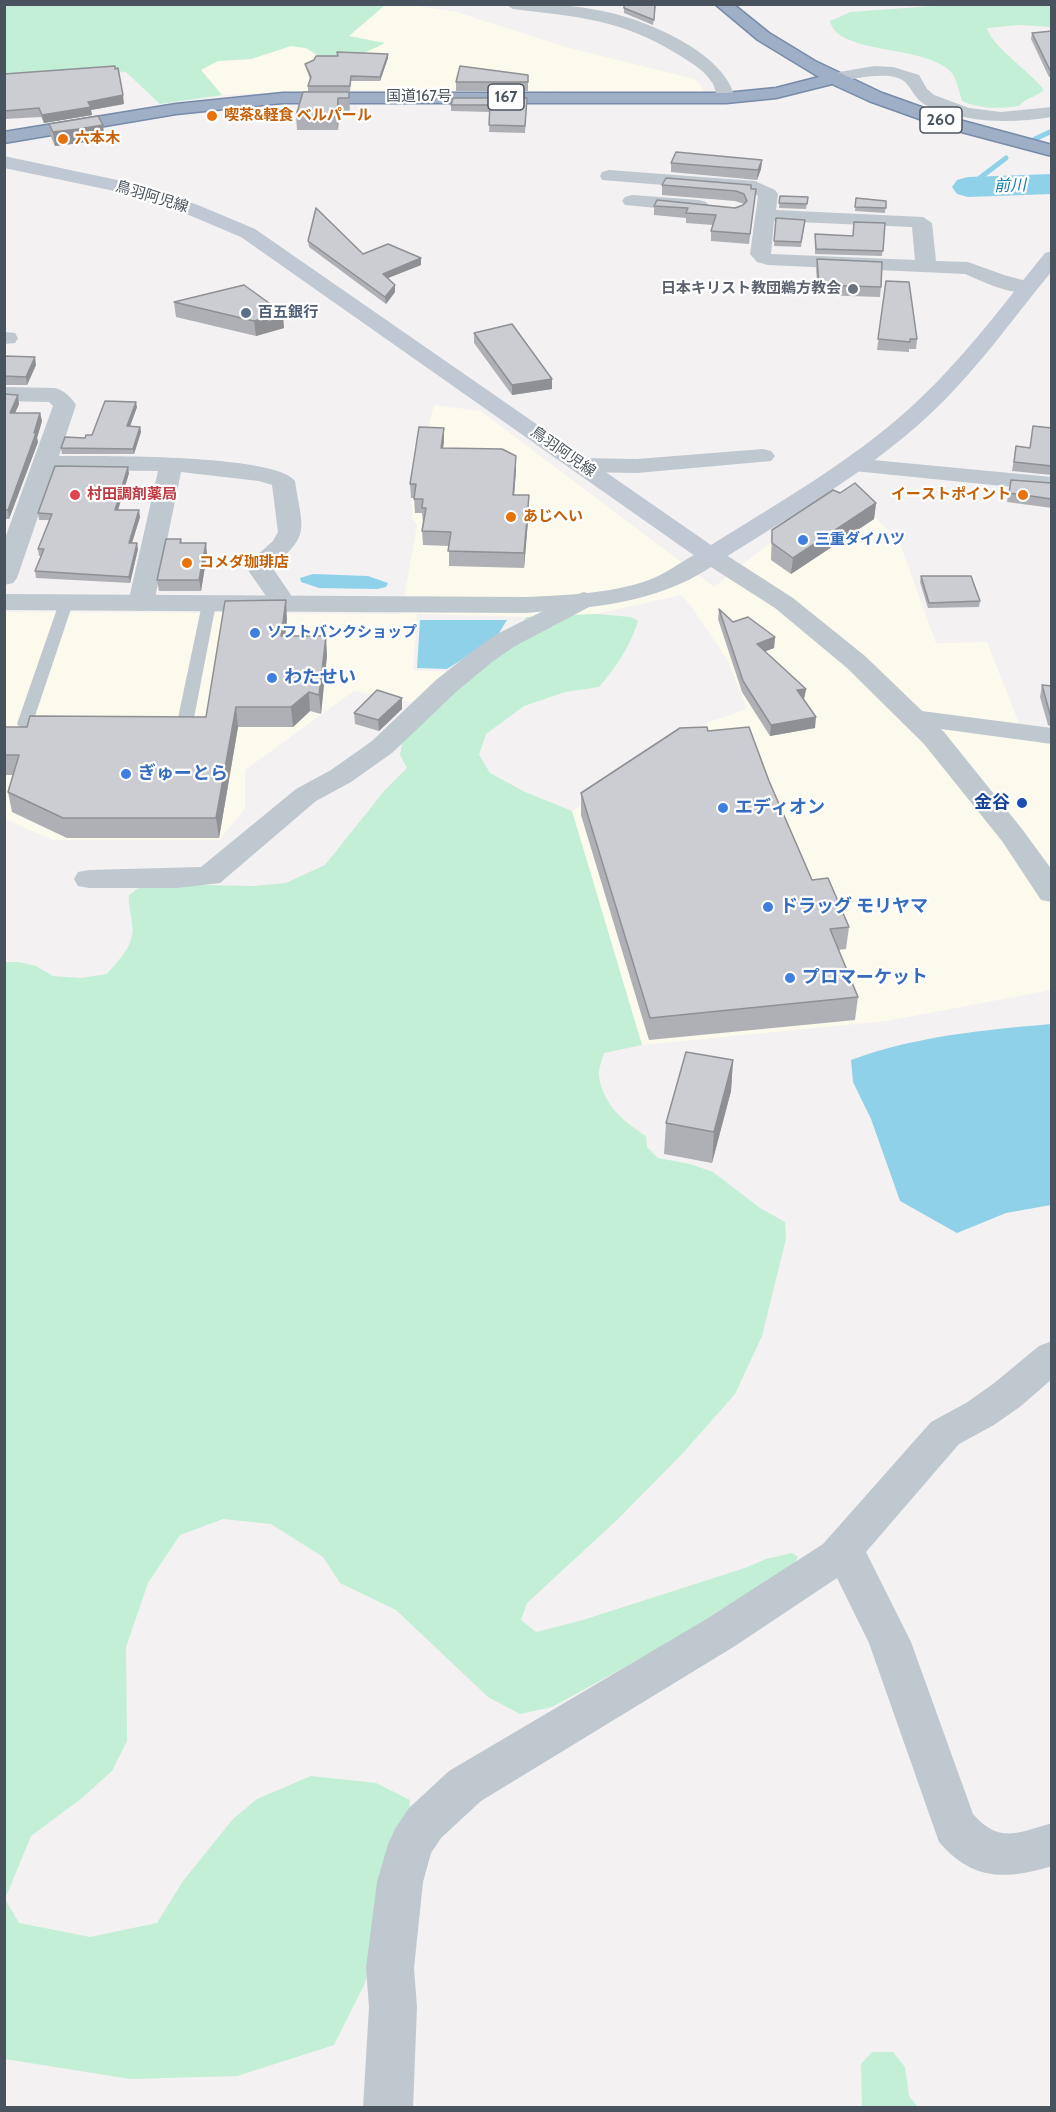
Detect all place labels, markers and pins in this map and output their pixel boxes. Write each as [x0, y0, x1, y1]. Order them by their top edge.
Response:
place label: 喫茶&軽食 ベルパール [224, 107, 372, 125]
marker: 喫茶&軽食 ベルパール [205, 109, 219, 123]
place label: 六本木 [75, 130, 120, 148]
marker: 六本木 [56, 132, 70, 146]
place label: 日本キリスト教団鵜方教会 [661, 280, 841, 298]
marker: 日本キリスト教団鵜方教会 [846, 282, 860, 296]
place label: 百五銀行 [258, 304, 318, 322]
marker: 百五銀行 [239, 306, 253, 320]
place label: 村田調剤薬局 [87, 486, 177, 504]
place label: イーストポイント [891, 486, 1011, 504]
marker: 村田調剤薬局 [68, 488, 82, 502]
marker: イーストポイント [1016, 488, 1030, 502]
place label: あじへい [523, 508, 583, 526]
marker: あじへい [504, 510, 518, 524]
place label: 三重ダイハツ [815, 531, 905, 549]
marker: 三重ダイハツ [796, 533, 810, 547]
place label: コメダ珈琲店 [199, 554, 289, 572]
marker: コメダ珈琲店 [180, 556, 194, 570]
place label: ソフトバンクショップ [267, 624, 417, 642]
marker: ソフトバンクショップ [248, 626, 262, 640]
place label: わたせい [284, 667, 356, 689]
marker: わたせい [265, 671, 279, 685]
place label: ぎゅーとら [138, 763, 228, 785]
marker: ぎゅーとら [119, 767, 133, 781]
place label: 金谷 [974, 792, 1010, 814]
marker: 金谷 [1015, 796, 1029, 810]
place label: エディオン [735, 797, 825, 819]
marker: エディオン [716, 801, 730, 815]
place label: ドラッグ モリヤマ [780, 896, 928, 918]
marker: ドラッグ モリヤマ [761, 900, 775, 914]
place label: プロマーケット [802, 967, 928, 989]
marker: プロマーケット [783, 971, 797, 985]

